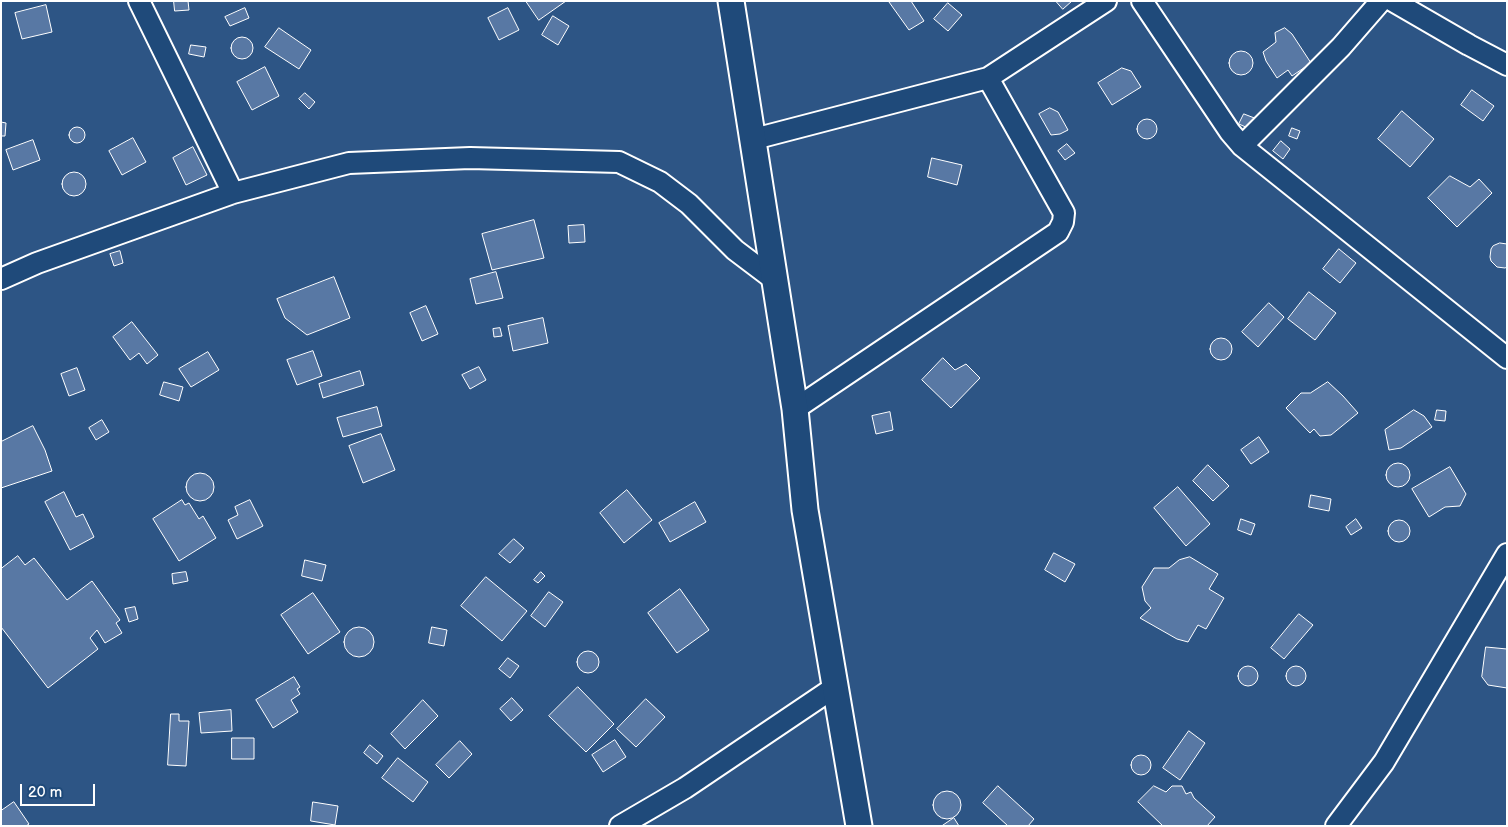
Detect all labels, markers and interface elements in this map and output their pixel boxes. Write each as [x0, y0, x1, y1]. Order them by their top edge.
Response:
scale bar [22, 774, 98, 806]
text: 20 m [28, 783, 62, 802]

